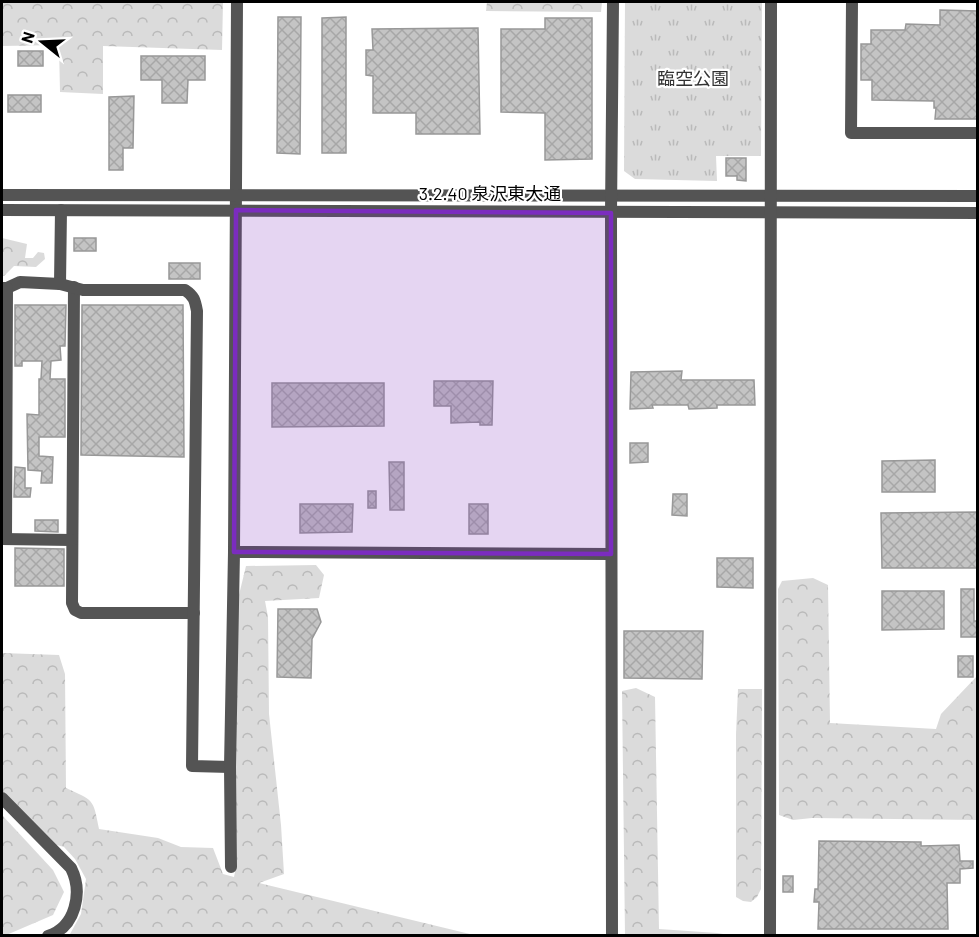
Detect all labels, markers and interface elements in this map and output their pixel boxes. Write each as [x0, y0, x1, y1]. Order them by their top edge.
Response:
north arrow [12, 12, 72, 72]
text: N [17, 29, 38, 45]
park label: 臨空公園 [657, 67, 729, 89]
street label: 3.2.40 泉沢東大通 [419, 182, 561, 204]

